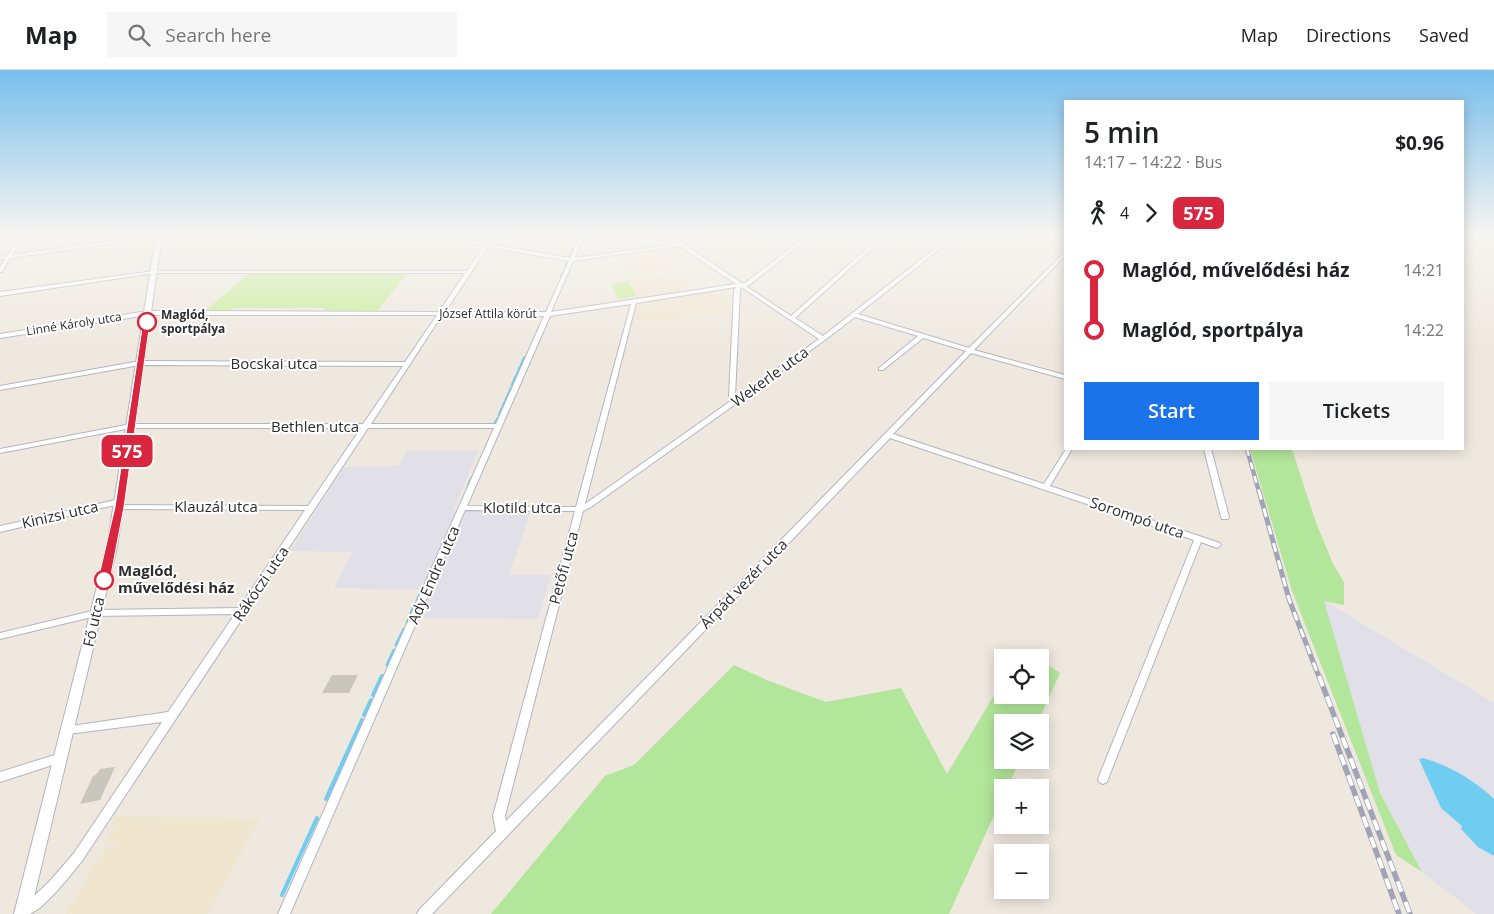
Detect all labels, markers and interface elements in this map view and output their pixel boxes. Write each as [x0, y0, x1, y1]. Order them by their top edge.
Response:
search box [107, 12, 457, 57]
text: Map [25, 18, 77, 51]
icon: search [125, 21, 153, 49]
text: Search here [165, 22, 271, 48]
text: Map [1241, 23, 1278, 47]
text: Directions [1306, 23, 1391, 47]
text: Saved [1419, 23, 1469, 47]
text: 5 min [1084, 113, 1160, 151]
text: $0.96 [1395, 130, 1444, 156]
text: 14:17 – 14:22 · Bus [1084, 151, 1222, 173]
icon: walk [1084, 199, 1112, 227]
icon: forward [1137, 199, 1165, 227]
text: 575 [1183, 201, 1214, 225]
text: 4 [1120, 202, 1129, 224]
text: Maglód, művelődési ház [1122, 257, 1349, 283]
text: 14:21 [1403, 259, 1444, 281]
street label: József Attila körút [438, 305, 537, 322]
place label: Maglód, sportpálya [161, 306, 225, 337]
street label: Linné Károly utca [25, 308, 123, 339]
marker: Maglód, sportpálya [137, 312, 157, 332]
text: Maglód, sportpálya [1122, 317, 1304, 343]
text: 14:22 [1403, 319, 1444, 341]
street label: Wekerle utca [727, 341, 812, 411]
street label: Bocskai utca [230, 353, 318, 373]
button: Start [1084, 382, 1259, 440]
button: Tickets [1269, 382, 1444, 440]
street label: Bethlen utca [271, 416, 359, 436]
line badge: 575 [98, 435, 156, 467]
text: 575 [112, 439, 142, 463]
street label: Sorompó utca [1088, 492, 1187, 543]
street label: Kinizsi utca [20, 496, 100, 533]
street label: Klauzál utca [174, 496, 258, 516]
street label: Klotild utca [483, 497, 561, 517]
street label: Ady Endre utca [403, 522, 464, 627]
street label: Petőfi utca [544, 529, 582, 606]
street label: Árpád vezér utca [695, 534, 791, 633]
street label: Rákóczi utca [228, 542, 293, 625]
place label: Maglód, művelődési ház [118, 560, 234, 597]
marker: Maglód, művelődési ház [94, 570, 114, 590]
street label: Fő utca [78, 595, 108, 649]
map controls [994, 649, 1049, 899]
button: locate [994, 649, 1049, 704]
button: layers [994, 714, 1049, 769]
button: + [994, 779, 1049, 834]
button: − [994, 844, 1049, 899]

